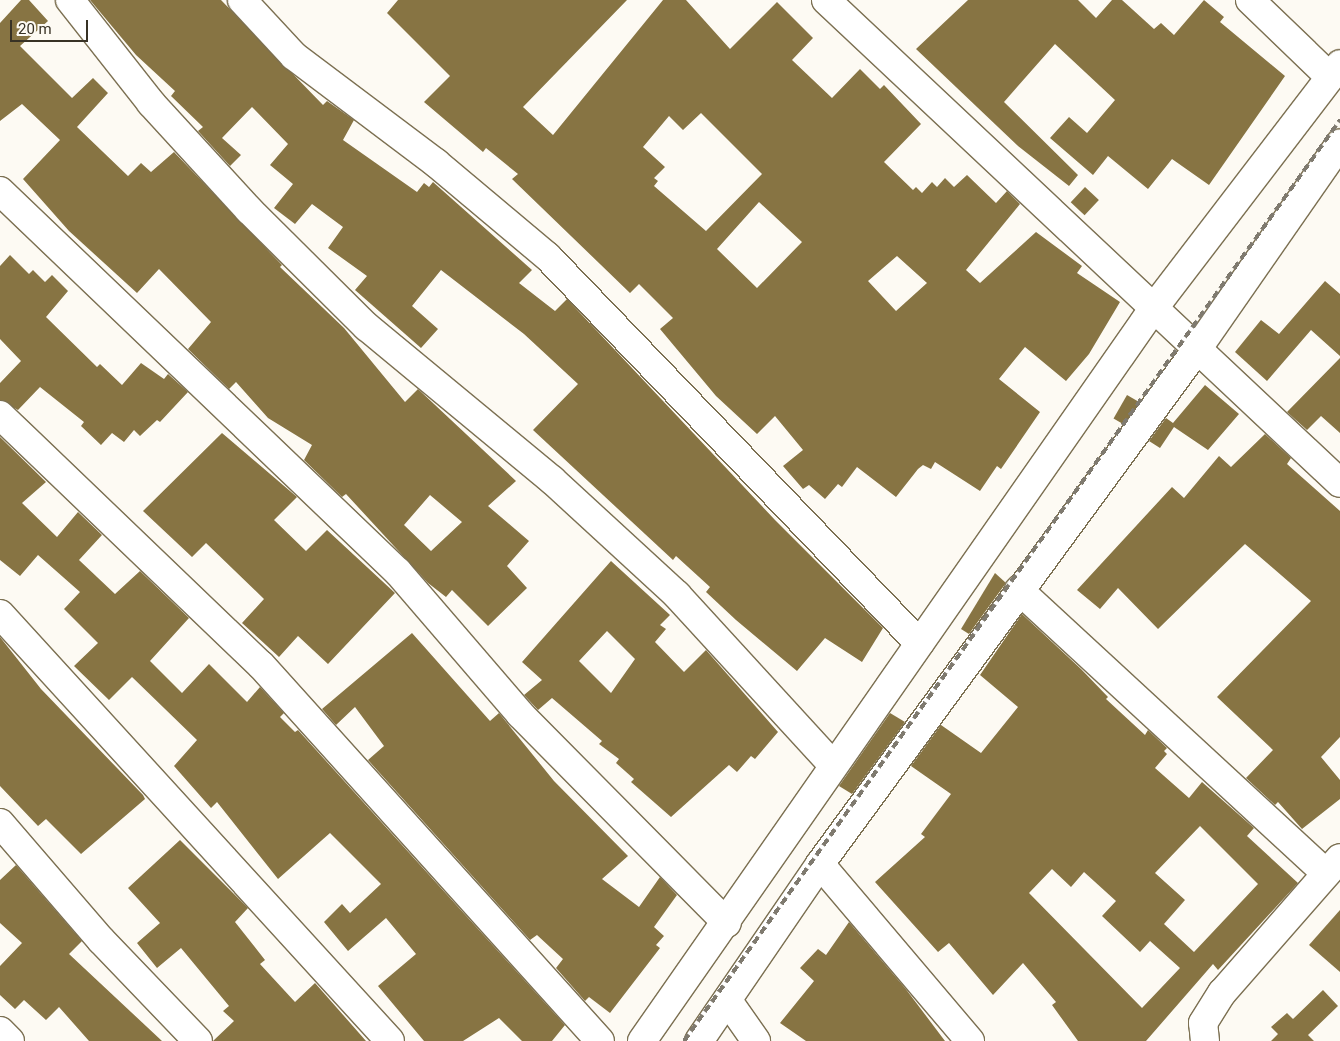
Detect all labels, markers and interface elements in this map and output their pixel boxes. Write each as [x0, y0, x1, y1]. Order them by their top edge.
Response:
scale bar [12, 10, 90, 42]
text: 20 m [18, 20, 52, 38]

